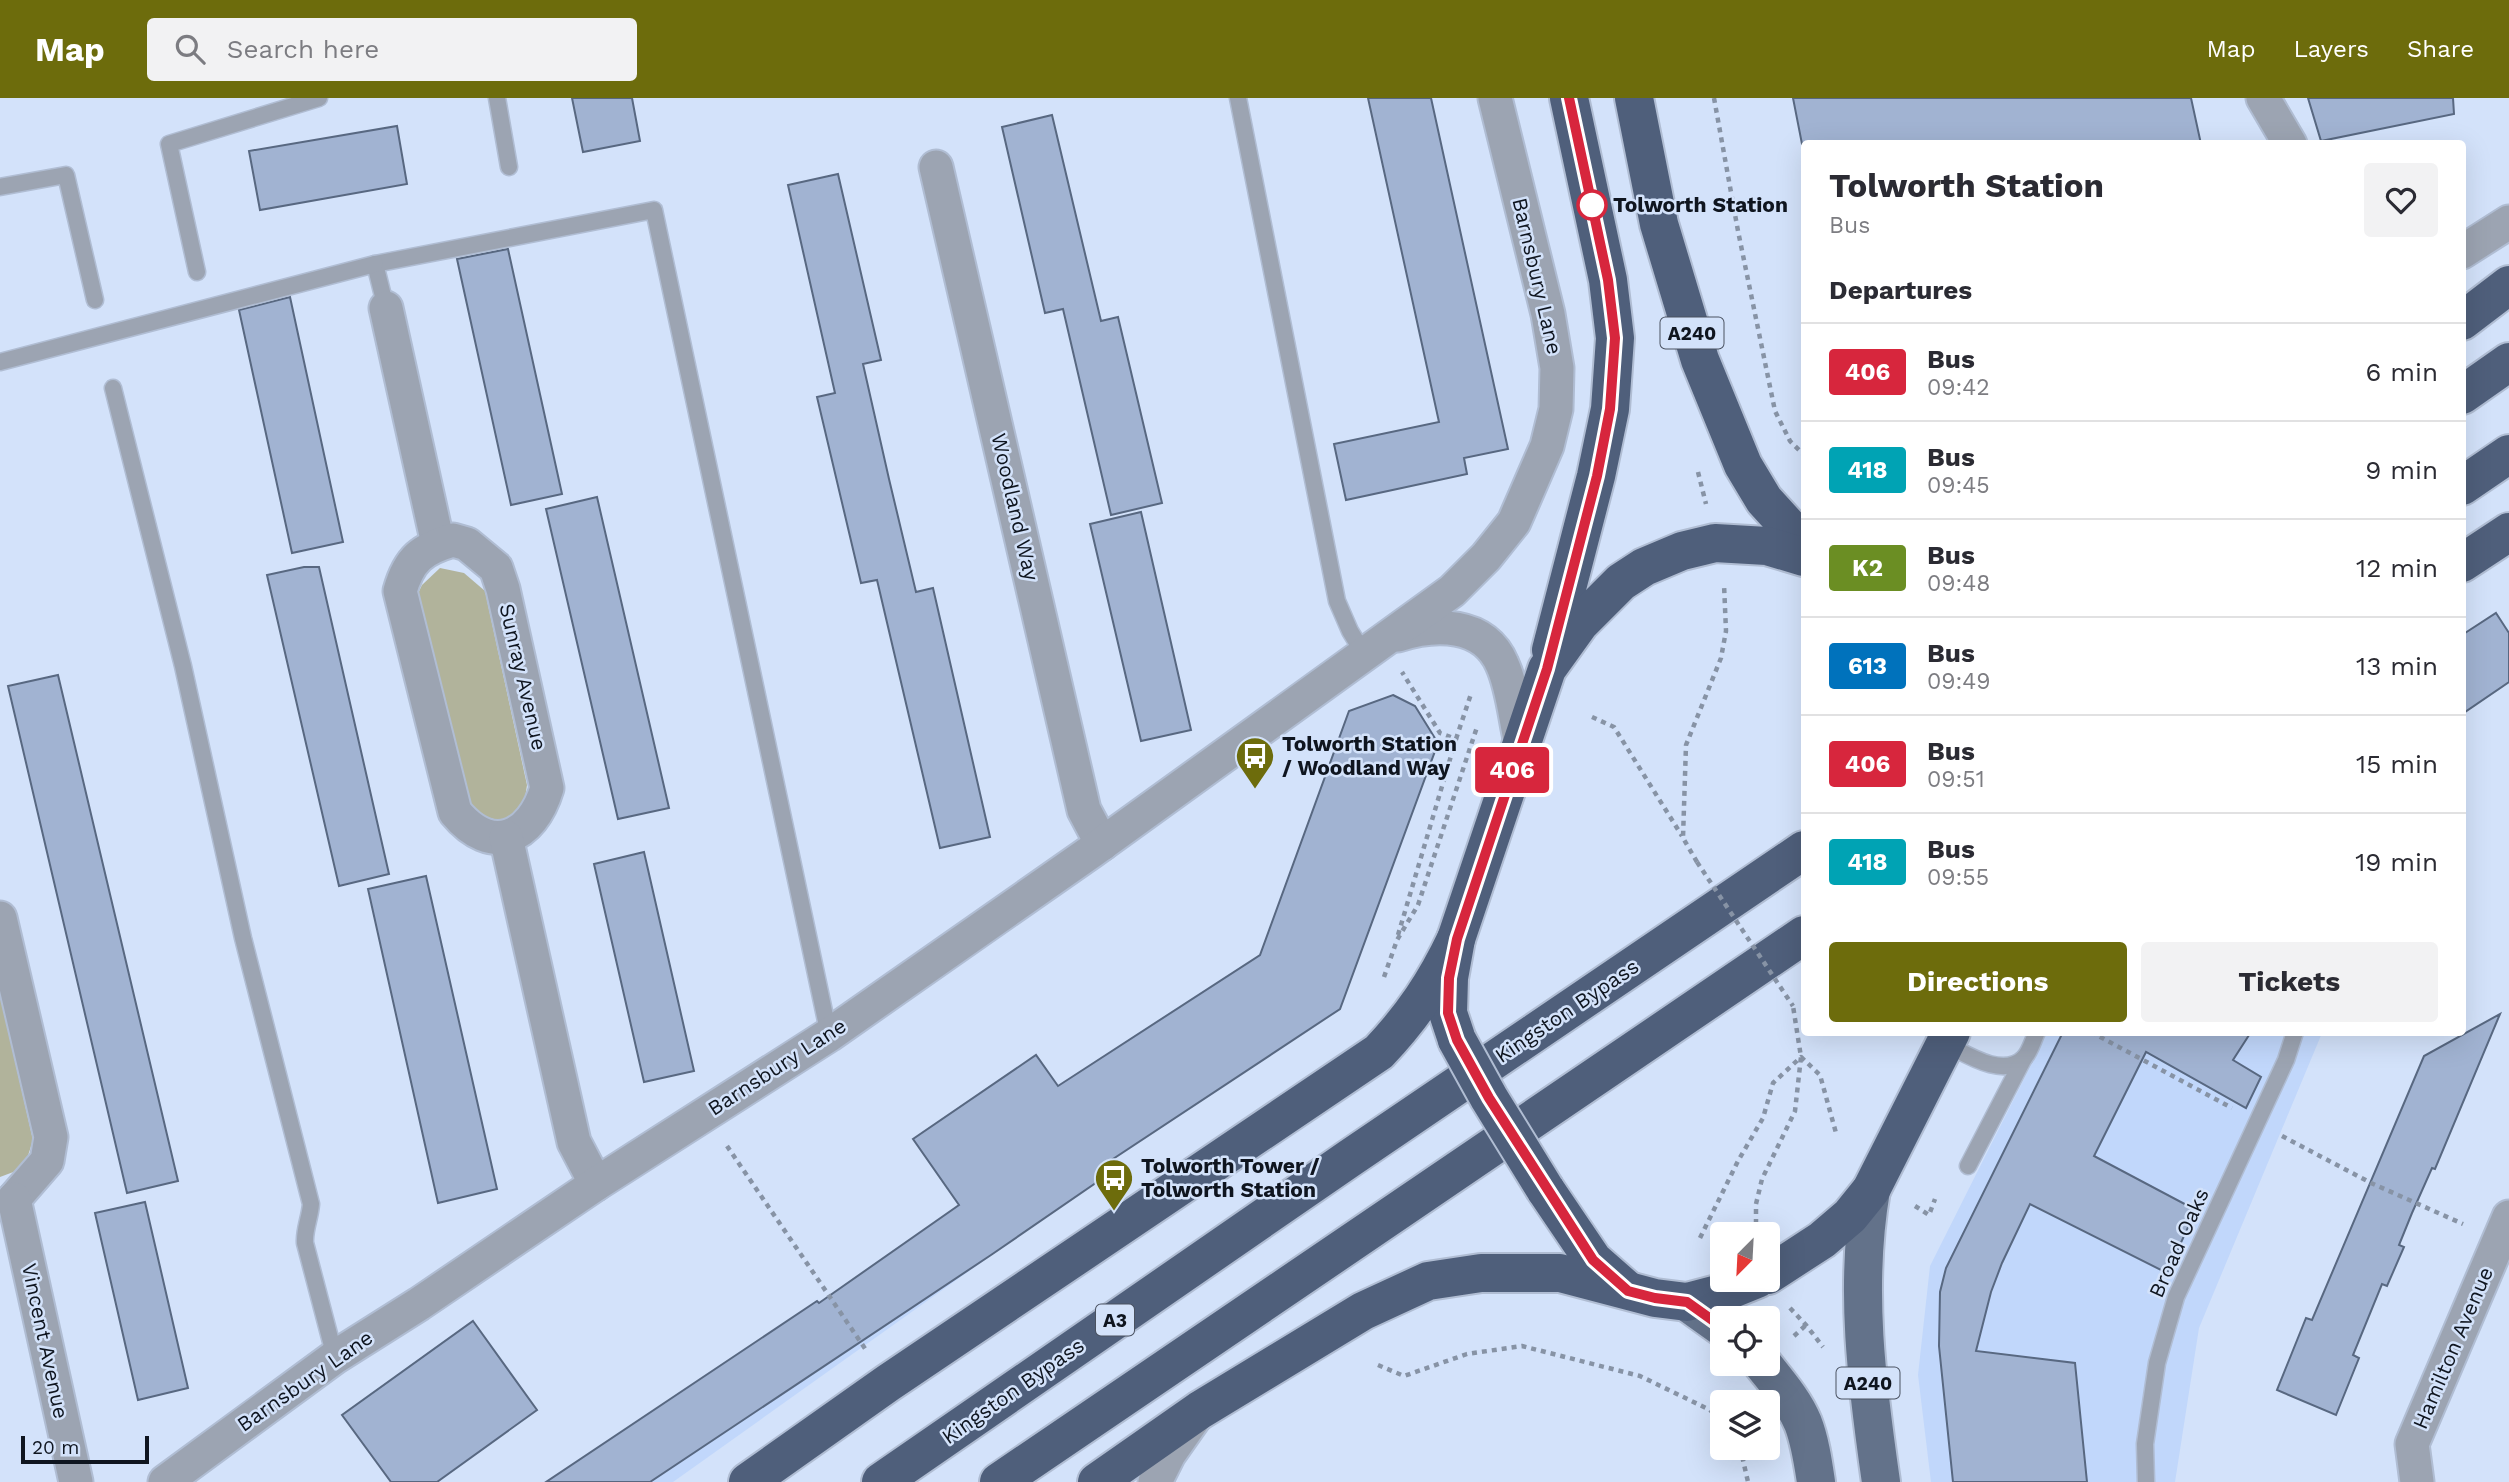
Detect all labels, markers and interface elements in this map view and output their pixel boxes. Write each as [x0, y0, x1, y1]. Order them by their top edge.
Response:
search box [147, 18, 637, 81]
text: Map [35, 30, 105, 69]
icon: search [171, 30, 209, 68]
text: Search here [227, 34, 379, 64]
text: Map [2207, 35, 2255, 63]
text: Layers [2293, 35, 2369, 63]
text: Share [2407, 35, 2474, 63]
button: heart [2364, 163, 2438, 237]
text: Tolworth Station [1829, 166, 2104, 205]
marker: Tolworth Station [1577, 190, 1607, 220]
place label: Tolworth Station [1613, 192, 1788, 217]
street label: Barnsbury Lane [1507, 195, 1568, 357]
text: Bus [1829, 212, 1870, 239]
text: Departures [1829, 275, 1972, 305]
road number: A240 [1660, 317, 1724, 348]
text: Bus [1927, 344, 1975, 374]
text: 6 min [2366, 357, 2438, 387]
text: 406 [1845, 358, 1890, 386]
text: 09:42 [1927, 374, 1990, 401]
street label: Woodland Way [986, 431, 1045, 583]
text: Bus [1927, 442, 1975, 472]
text: 9 min [2365, 455, 2438, 485]
text: 418 [1847, 456, 1888, 484]
text: 09:45 [1927, 472, 1990, 499]
text: Bus [1927, 540, 1975, 570]
text: 12 min [2356, 553, 2438, 583]
text: K2 [1852, 554, 1883, 582]
text: 09:48 [1927, 570, 1991, 597]
street label: Sunray Avenue [494, 601, 553, 753]
text: Bus [1927, 638, 1975, 668]
text: 13 min [2356, 651, 2438, 681]
text: 613 [1848, 652, 1887, 680]
text: 09:49 [1927, 668, 1991, 695]
place label: Tolworth Station / Woodland Way [1282, 731, 1457, 780]
bus stop icon: Tolworth Station / Woodland Way [1234, 735, 1276, 790]
text: Bus [1927, 736, 1975, 766]
line badge: 406 [1472, 747, 1552, 793]
text: 15 min [2356, 749, 2438, 779]
text: 406 [1845, 750, 1890, 778]
text: 406 [1489, 756, 1535, 784]
text: 09:51 [1927, 766, 1985, 793]
text: Bus [1927, 834, 1975, 864]
text: 19 min [2355, 847, 2438, 877]
text: 418 [1847, 848, 1888, 876]
text: 09:55 [1927, 864, 1989, 891]
button: Directions [1829, 942, 2127, 1022]
button: Tickets [2141, 942, 2438, 1022]
street label: Kingston Bypass [1490, 953, 1643, 1068]
street label: Barnsbury Lane [703, 1013, 851, 1121]
place label: Tolworth Tower / Tolworth Station [1141, 1153, 1320, 1202]
bus stop icon: Tolworth Tower / Tolworth Station [1093, 1157, 1135, 1212]
street label: Broad Oaks [2143, 1184, 2214, 1301]
north arrow [1710, 1222, 1780, 1292]
map controls [1710, 1222, 1780, 1460]
street label: Vincent Avenue [17, 1261, 74, 1421]
street label: Hamilton Avenue [2407, 1263, 2498, 1433]
road number: A3 [1096, 1304, 1134, 1336]
button: locate [1710, 1306, 1780, 1376]
street label: Barnsbury Lane [232, 1324, 377, 1437]
street label: Kingston Bypass [937, 1332, 1089, 1449]
road number: A240 [1836, 1368, 1899, 1399]
button: layers [1710, 1390, 1780, 1460]
scale bar [21, 1433, 149, 1465]
text: 20 m [32, 1436, 79, 1459]

